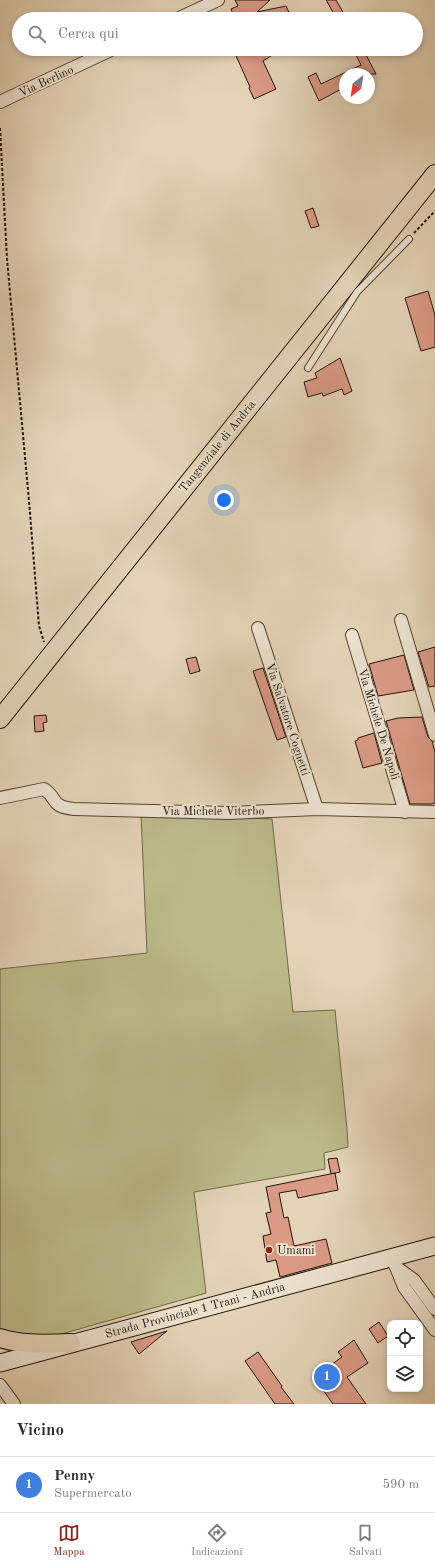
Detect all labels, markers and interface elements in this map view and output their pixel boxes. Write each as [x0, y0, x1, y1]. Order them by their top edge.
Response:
search box [12, 12, 423, 56]
icon: search [26, 23, 48, 45]
text: Cerca qui [58, 27, 119, 42]
street label: Via Berlino [17, 64, 76, 100]
north arrow [339, 68, 375, 104]
street label: Tangenziale di Andria [177, 398, 258, 495]
your location [214, 490, 234, 510]
street label: Via Salvatore Cognetti [263, 661, 311, 777]
street label: Via Michele De Napoli [355, 667, 401, 782]
street label: Via Michele Viterbo [162, 806, 264, 818]
marker: Umami [264, 1245, 274, 1255]
place label: Umami [277, 1245, 315, 1257]
street label: Strada Provinciale 1 Trani - Andria [104, 1281, 287, 1341]
map controls [387, 1320, 423, 1392]
button: locate [387, 1320, 423, 1356]
button: layers [387, 1356, 423, 1392]
pin: 1 [314, 1362, 340, 1392]
text: Vicino [16, 1422, 64, 1439]
text: Penny [54, 1469, 95, 1484]
text: 1 [25, 1478, 33, 1491]
text: 590 m [382, 1478, 419, 1491]
text: Supermercato [54, 1487, 132, 1500]
tab: Mappa [53, 1522, 85, 1560]
tab: Indicazioni [191, 1522, 242, 1560]
tab: Salvati [349, 1522, 382, 1560]

